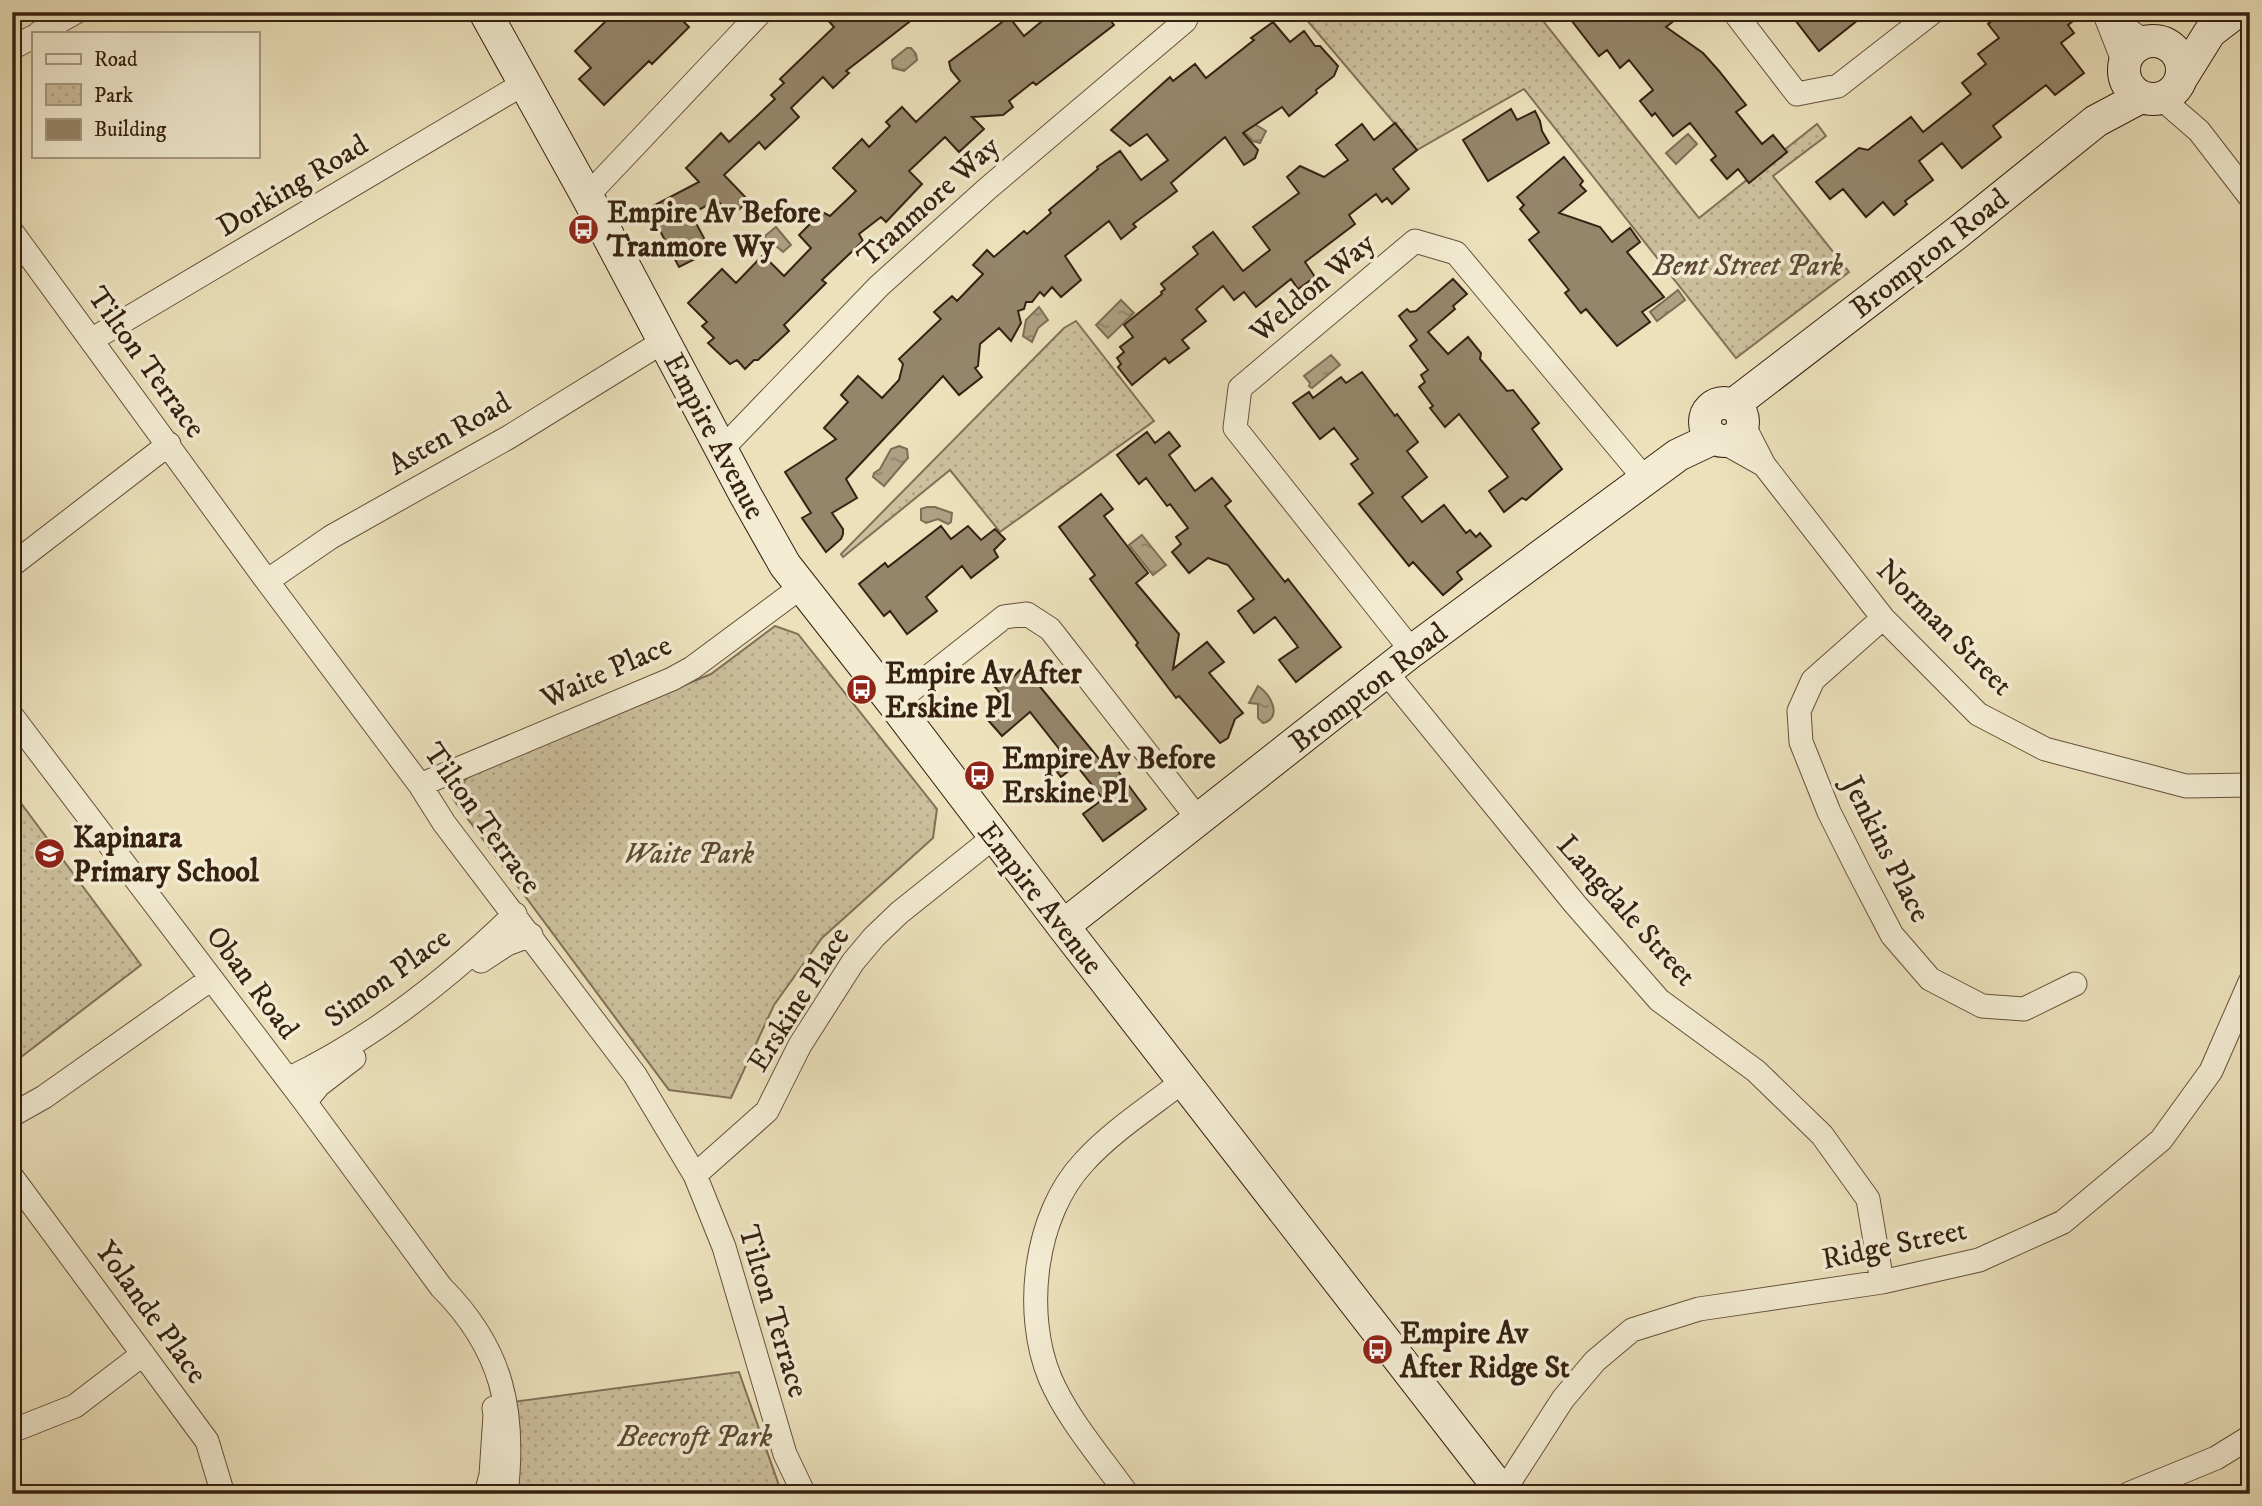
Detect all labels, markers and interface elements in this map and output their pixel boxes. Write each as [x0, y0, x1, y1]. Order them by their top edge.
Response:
legend [32, 32, 259, 158]
text: Road [94, 47, 138, 73]
text: Park [94, 83, 134, 109]
text: Building [94, 117, 167, 143]
street label: Dorking Road [211, 127, 375, 246]
street label: Tranmore Way [850, 128, 1008, 276]
street label: Brompton Road [1843, 181, 2016, 327]
place label: Empire Av Before Tranmore Wy [606, 195, 821, 266]
bus stop icon: Empire Av Before Tranmore Wy [567, 212, 601, 246]
street label: Weldon Way [1242, 225, 1384, 352]
park label: Bent Street Park [1652, 248, 1844, 285]
street label: Tilton Terrace [78, 280, 213, 446]
street label: Empire Avenue [654, 347, 773, 526]
street label: Asten Road [382, 384, 518, 484]
street label: Norman Street [1868, 552, 2020, 704]
street label: Brompton Road [1282, 615, 1455, 761]
street label: Waite Place [535, 627, 678, 718]
place label: Empire Av After Erskine Pl [885, 656, 1082, 727]
bus stop icon: Empire Av After Erskine Pl [845, 673, 879, 707]
street label: Tilton Terrace [414, 736, 549, 902]
place label: Empire Av Before Erskine Pl [1002, 741, 1216, 812]
bus stop icon: Empire Av Before Erskine Pl [962, 758, 996, 792]
street label: Jenkins Place [1832, 768, 1938, 929]
street label: Empire Avenue [969, 815, 1111, 982]
place label: Kapinara Primary School [73, 820, 260, 891]
street label: Langdale Street [1548, 828, 1704, 994]
park label: Waite Park [624, 836, 755, 873]
school or university icon: Kapinara Primary School [33, 837, 67, 871]
street label: Oban Road [197, 919, 306, 1047]
street label: Simon Place [318, 920, 458, 1036]
street label: Erskine Place [740, 921, 858, 1079]
street label: Ridge Street [1819, 1212, 1970, 1279]
street label: Tilton Terrace [729, 1221, 816, 1402]
street label: Yolande Place [87, 1234, 215, 1391]
place label: Empire Av After Ridge St [1399, 1316, 1570, 1387]
bus stop icon: Empire Av After Ridge St [1360, 1333, 1394, 1367]
park label: Beecroft Park [617, 1419, 773, 1456]

